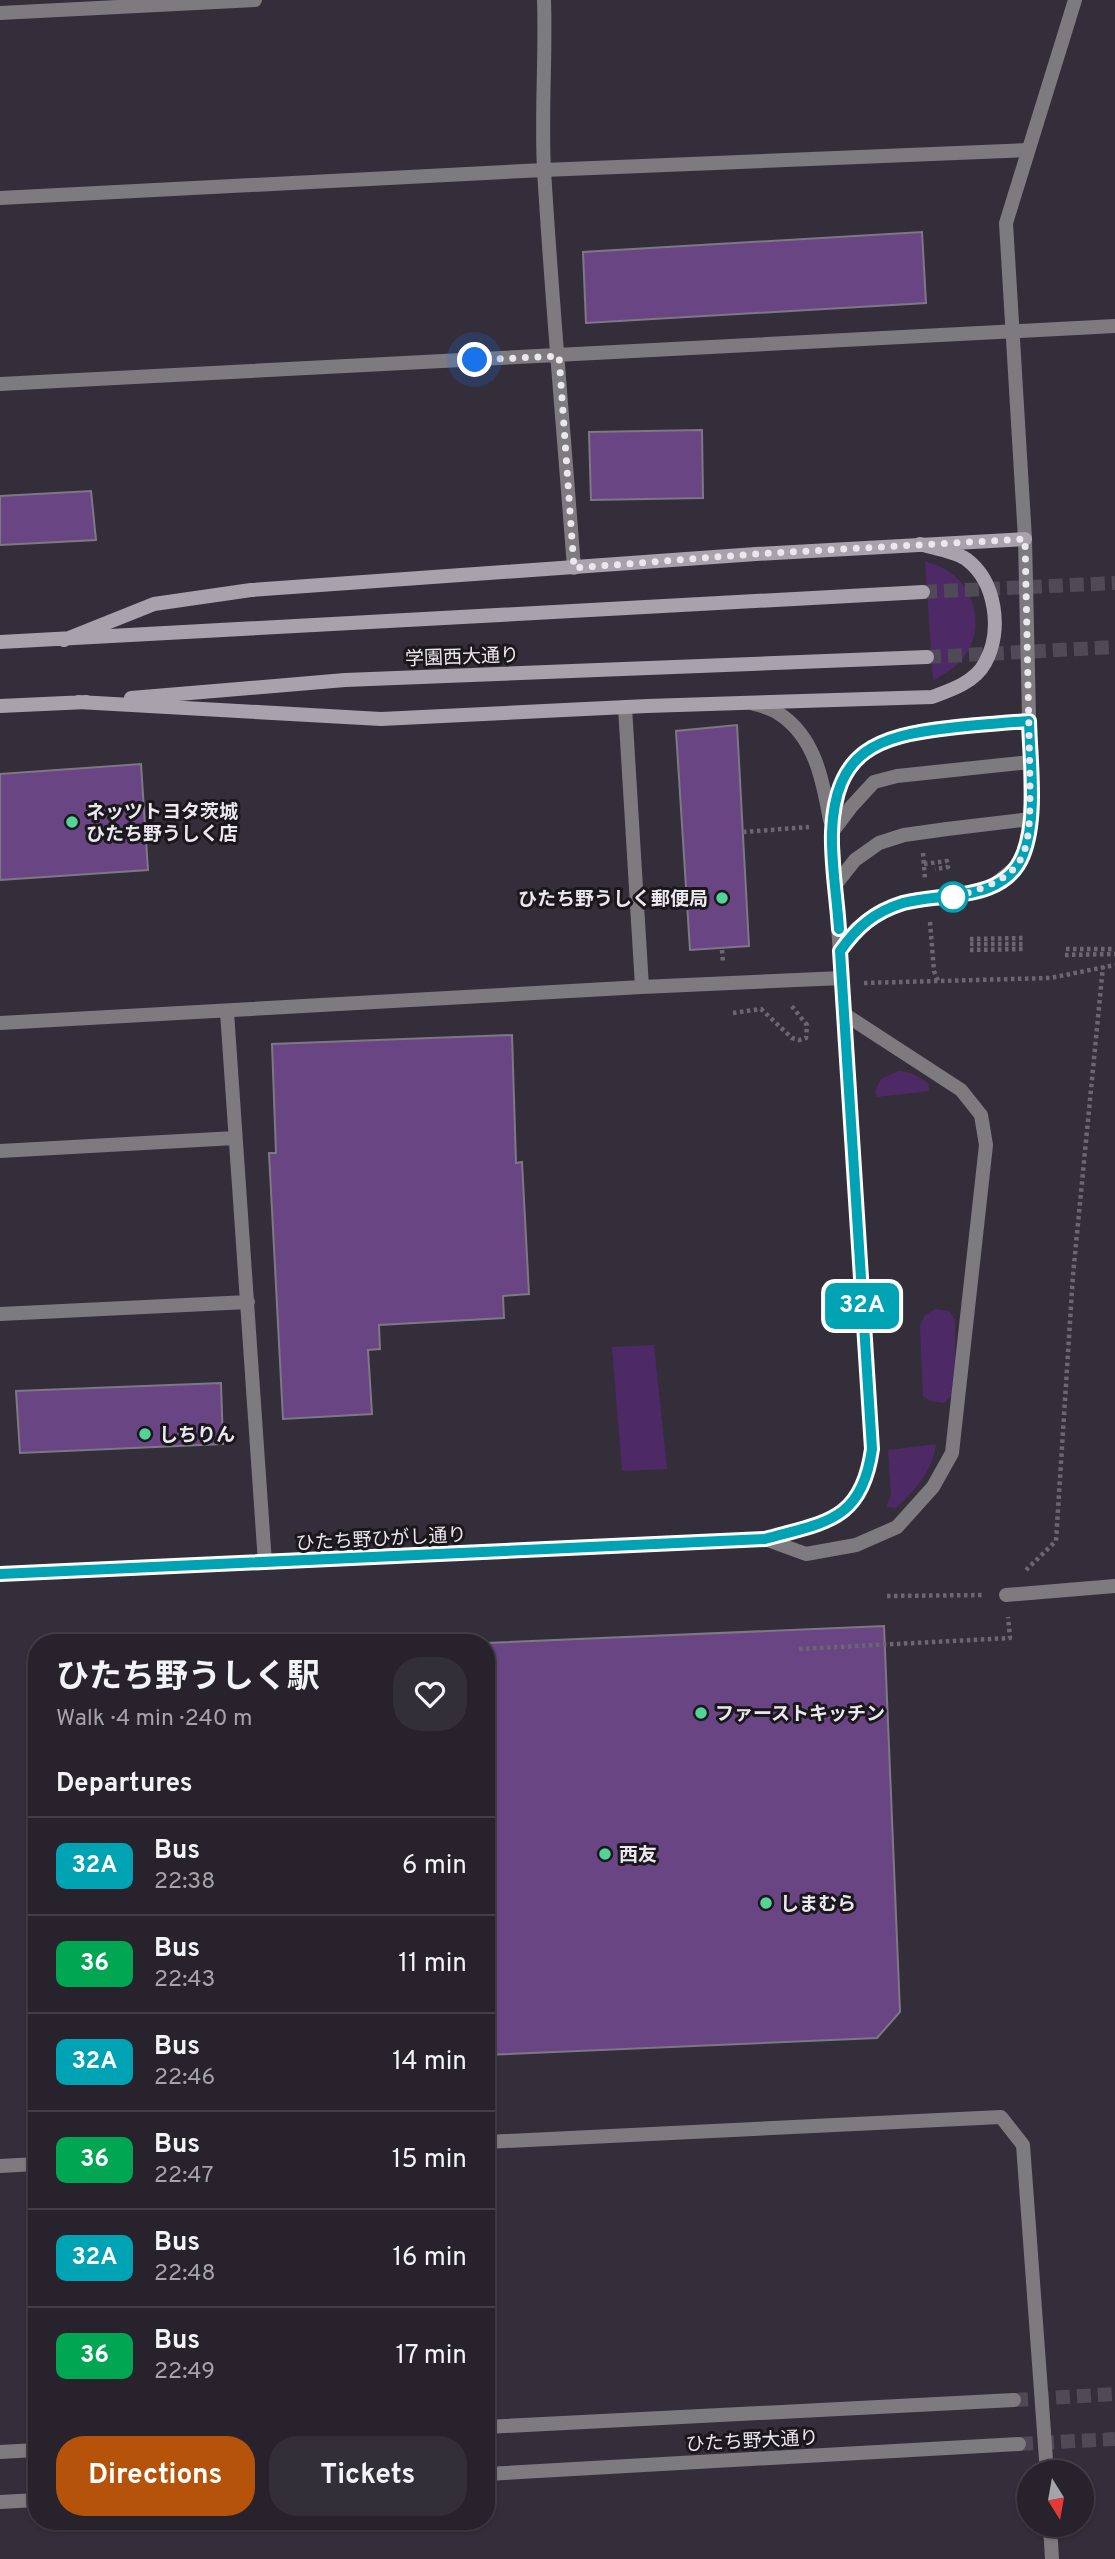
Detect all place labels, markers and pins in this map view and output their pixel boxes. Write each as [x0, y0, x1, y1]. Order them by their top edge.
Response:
place label: ネッツトヨタ茨城 ひたち野うしく店 [86, 801, 238, 847]
marker: ネッツトヨタ茨城 ひたち野うしく店 [64, 814, 80, 830]
unlabelled marker [938, 882, 968, 912]
place label: ひたち野うしく郵便局 [518, 888, 708, 912]
marker: ひたち野うしく郵便局 [714, 890, 730, 906]
place label: しちりん [159, 1424, 235, 1448]
marker: しちりん [137, 1426, 153, 1442]
place label: ファーストキッチン [715, 1703, 885, 1727]
marker: ファーストキッチン [693, 1705, 709, 1721]
place label: 西友 [619, 1844, 657, 1868]
marker: 西友 [597, 1846, 613, 1862]
place label: しまむら [780, 1893, 856, 1917]
marker: しまむら [758, 1895, 774, 1911]

